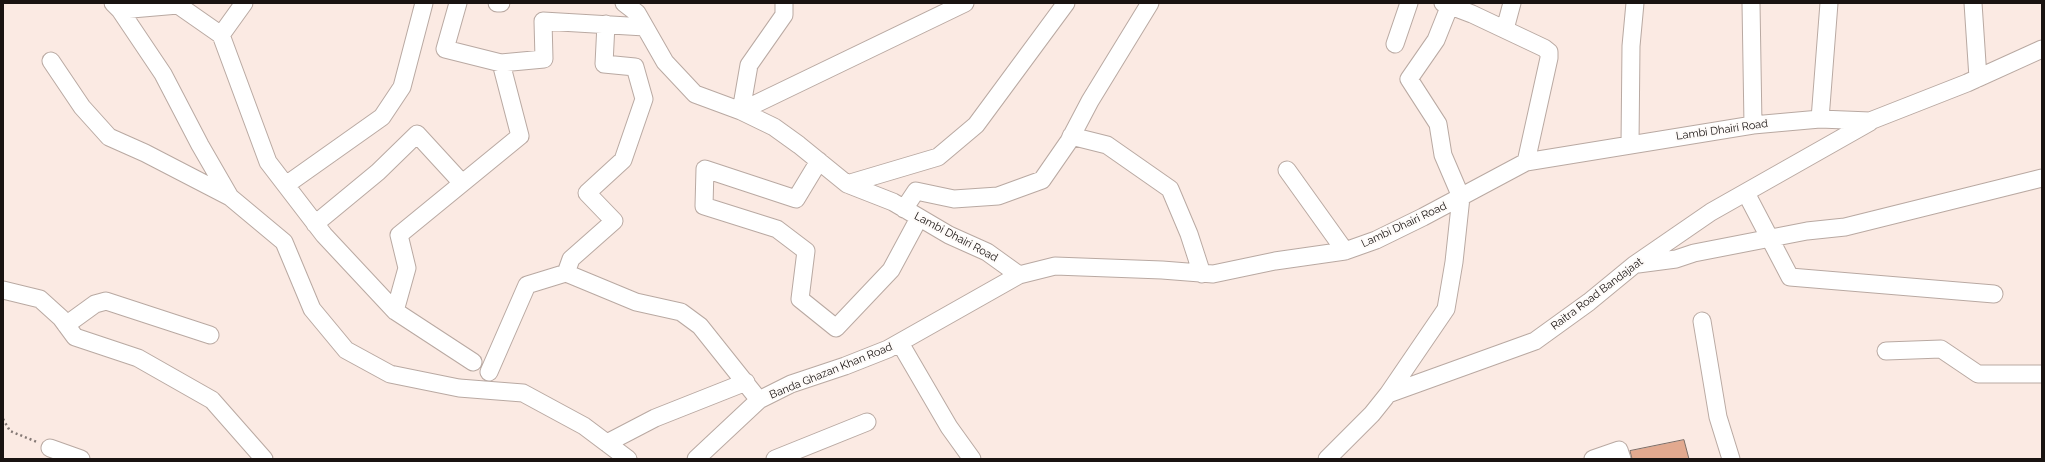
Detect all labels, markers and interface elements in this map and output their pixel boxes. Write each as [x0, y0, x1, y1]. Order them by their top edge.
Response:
street label: Lambi Dhairi Road [1675, 117, 1769, 143]
street label: Lambi Dhairi Road [1359, 199, 1449, 251]
street label: Lambi Dhairi Road [912, 209, 1000, 265]
street label: Raitra Road Bandajaat [1548, 255, 1646, 333]
street label: Banda Ghazan Khan Road [768, 340, 894, 402]

